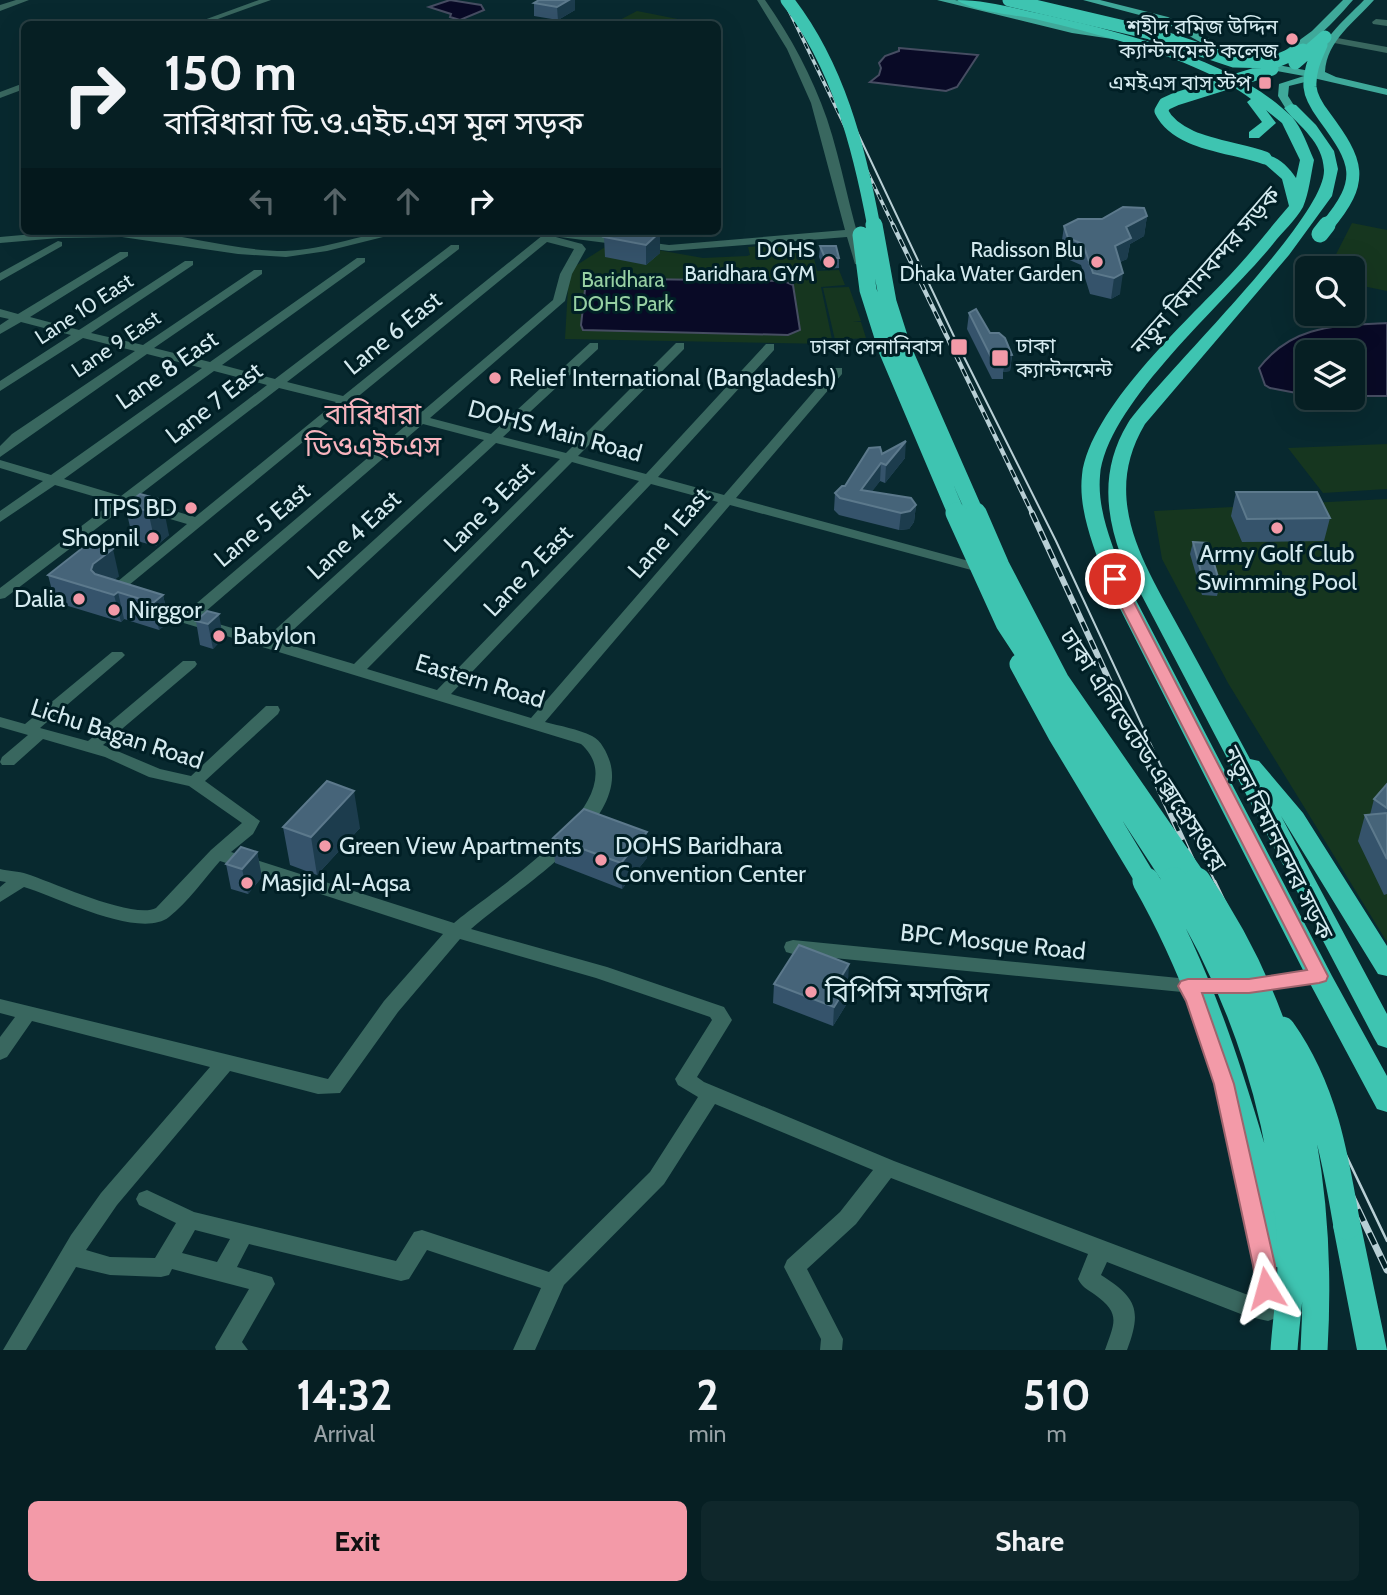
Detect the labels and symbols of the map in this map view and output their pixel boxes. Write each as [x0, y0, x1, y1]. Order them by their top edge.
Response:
place label: শহীদ রমিজ উদ্দিন ক্যান্টনমেন্ট কলেজ [1118, 14, 1279, 63]
marker: শহীদ রমিজ উদ্দিন ক্যান্টনমেন্ট কলেজ [1284, 31, 1300, 47]
place label: এমইএস বাস স্টপ [1109, 70, 1252, 95]
marker: এমইএস বাস স্টপ [1257, 75, 1273, 91]
street label: নতুন বিমানবন্দর সড়ক [1124, 180, 1287, 362]
place label: DOHS Baridhara GYM [684, 237, 815, 286]
place label: Radisson Blu Dhaka Water Garden [900, 237, 1083, 286]
marker: DOHS Baridhara GYM [821, 254, 837, 270]
marker: Radisson Blu Dhaka Water Garden [1089, 254, 1105, 270]
park label: Baridhara DOHS Park [572, 267, 674, 316]
street label: Lane 10 East [30, 268, 137, 349]
street label: Lane 6 East [338, 285, 447, 381]
street label: Lane 9 East [66, 305, 165, 382]
street label: Lane 8 East [110, 324, 223, 415]
place label: ঢাকা ক্যান্টনমেন্ট [1015, 333, 1113, 382]
place label: ঢাকা সেনানিবাস [809, 334, 944, 359]
marker: ঢাকা সেনানিবাস [949, 337, 969, 357]
marker: ঢাকা ক্যান্টনমেন্ট [990, 348, 1010, 368]
street label: Lane 7 East [159, 356, 268, 449]
place label: Relief International (Bangladesh) [509, 363, 837, 392]
marker: Relief International (Bangladesh) [487, 370, 503, 386]
street label: DOHS Main Road [465, 393, 645, 468]
district label: বারিধারা ডিওএইচএস [304, 397, 442, 463]
street label: Lane 3 East [437, 455, 540, 558]
street label: Lane 5 East [208, 476, 315, 573]
street label: Lane 1 East [621, 481, 716, 584]
street label: Lane 4 East [301, 484, 406, 585]
place label: ITPS BD [93, 493, 177, 522]
marker: ITPS BD [183, 500, 199, 516]
street label: Lane 2 East [477, 519, 578, 622]
marker: Army Golf Club Swimming Pool [1269, 520, 1285, 536]
place label: Shopnil [61, 523, 139, 552]
marker: Shopnil [145, 530, 161, 546]
place label: Army Golf Club Swimming Pool [1197, 539, 1357, 596]
pin [1085, 549, 1145, 609]
place label: Dalia [14, 584, 65, 613]
marker: Dalia [71, 591, 87, 607]
place label: Nirggor [128, 595, 202, 624]
marker: Nirggor [106, 602, 122, 618]
place label: Babylon [233, 621, 316, 650]
street label: ঢাকা এলিভেটেড এক্সপ্রেসওয়ে [1053, 622, 1234, 878]
marker: Babylon [211, 628, 227, 644]
street label: Eastern Road [412, 647, 548, 714]
street label: Lichu Bagan Road [27, 692, 207, 775]
street label: নতুন বিমানবন্দর সড়ক [1216, 740, 1340, 945]
place label: Green View Apartments [339, 831, 582, 860]
place label: DOHS Baridhara Convention Center [615, 831, 806, 888]
marker: Green View Apartments [317, 838, 333, 854]
marker: DOHS Baridhara Convention Center [593, 852, 609, 868]
place label: Masjid Al-Aqsa [261, 868, 411, 897]
marker: Masjid Al-Aqsa [239, 875, 255, 891]
street label: BPC Mosque Road [899, 917, 1087, 966]
place label: বিপিসি মসজিদ [824, 975, 990, 1009]
marker: বিপিসি মসজিদ [803, 984, 819, 1000]
position arrow [1229, 1251, 1303, 1325]

